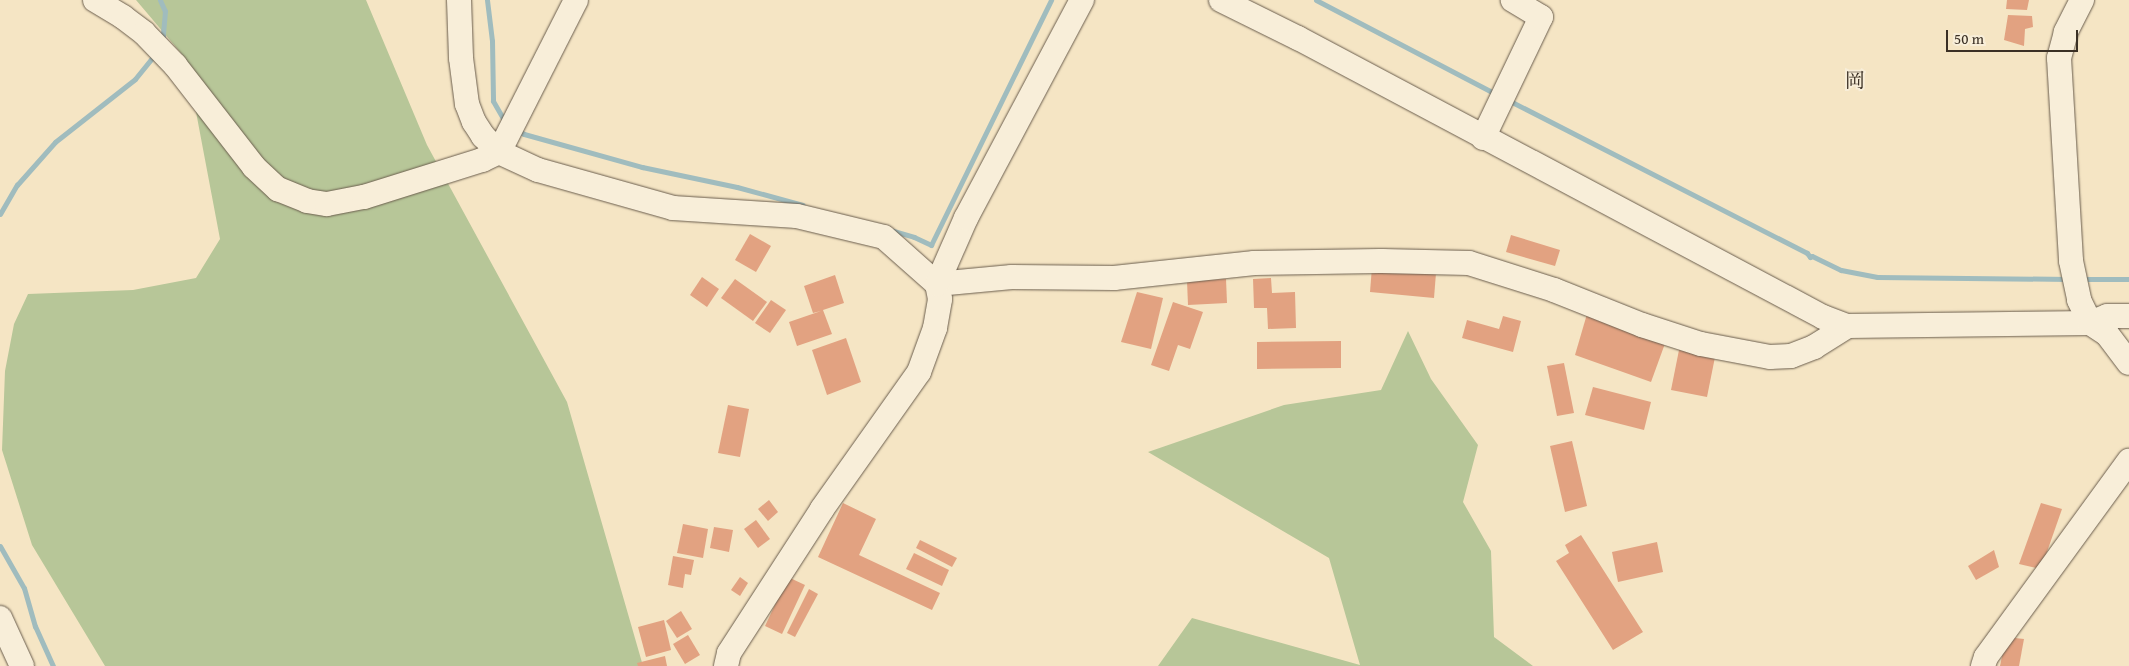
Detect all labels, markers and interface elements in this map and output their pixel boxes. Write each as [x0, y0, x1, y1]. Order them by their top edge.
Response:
scale bar [1949, 20, 2082, 52]
text: 50 m [1954, 28, 1984, 49]
district label: 岡 [1845, 67, 1865, 91]

